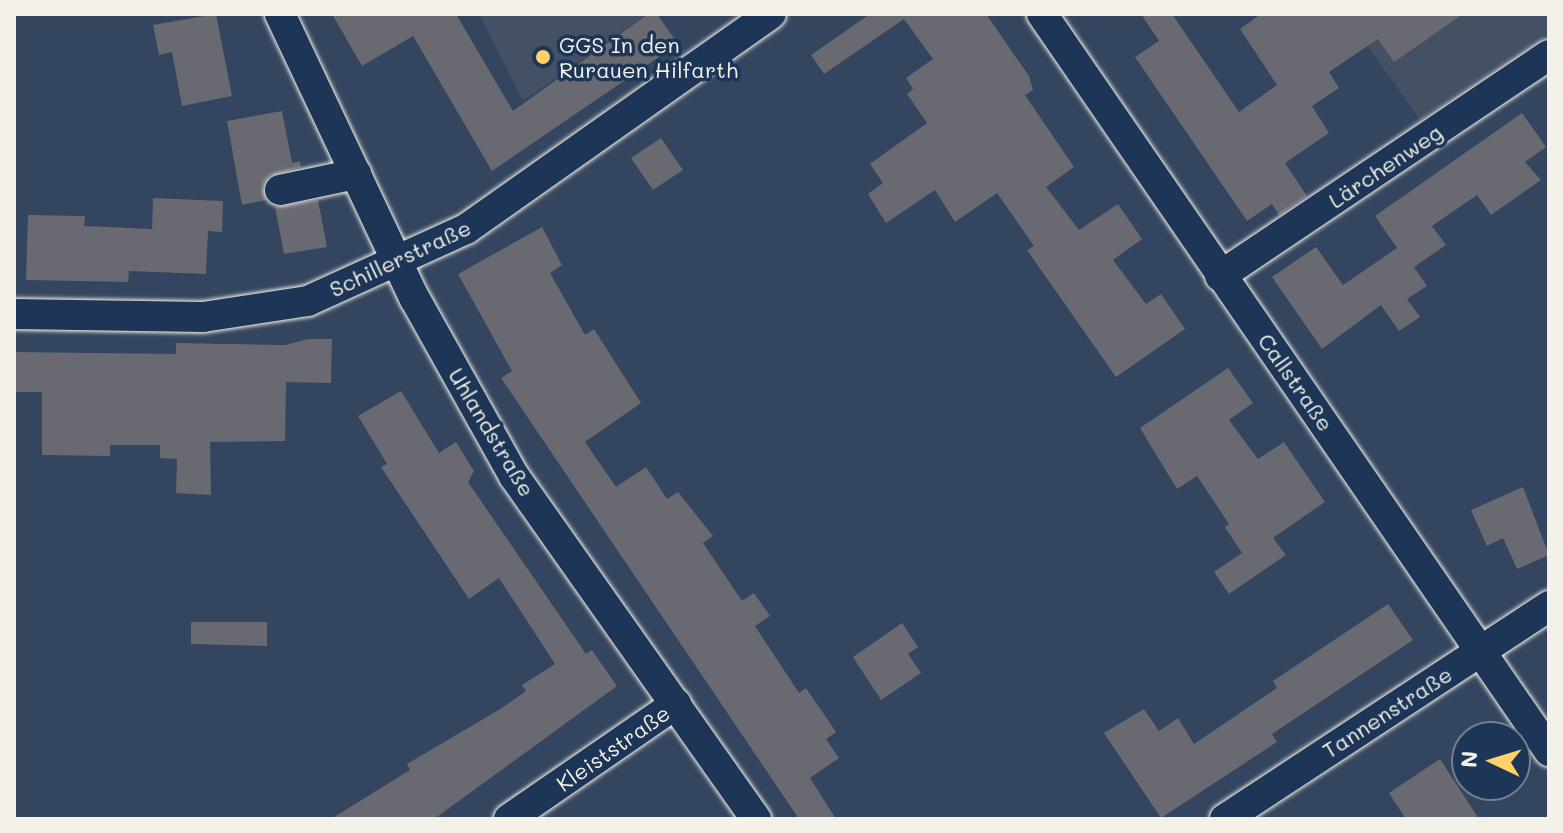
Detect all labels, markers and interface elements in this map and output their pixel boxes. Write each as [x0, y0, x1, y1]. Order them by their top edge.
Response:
place label: GGS In den Rurauen Hilfarth [559, 31, 738, 82]
marker: GGS In den Rurauen Hilfarth [534, 48, 552, 66]
street label: Lärchenweg [1323, 118, 1447, 214]
street label: Schillerstraße [325, 214, 475, 302]
street label: Callstraße [1253, 328, 1339, 436]
street label: Uhlandstraße [443, 363, 541, 501]
street label: Tannenstraße [1317, 660, 1457, 764]
street label: Kleiststraße [551, 699, 675, 797]
north arrow [1451, 721, 1531, 801]
text: N [1454, 750, 1484, 769]

